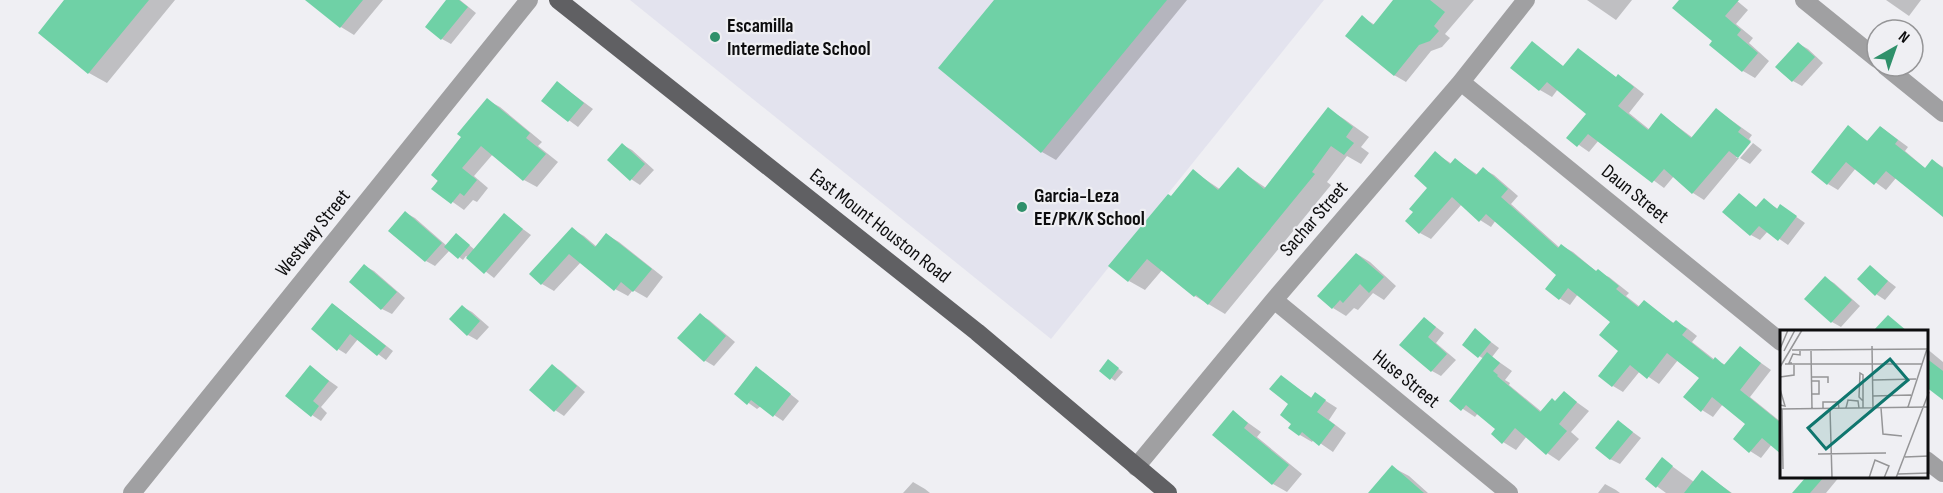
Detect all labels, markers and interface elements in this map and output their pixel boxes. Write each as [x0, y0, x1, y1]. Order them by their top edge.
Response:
place label: Escamilla Intermediate School [727, 14, 870, 61]
north arrow [1865, 18, 1925, 78]
text: N [1894, 28, 1913, 48]
marker: Escamilla Intermediate School [708, 30, 722, 44]
street label: Daun Street [1596, 160, 1674, 228]
street label: East Mount Houston Road [805, 164, 955, 288]
street label: Sachar Street [1275, 177, 1353, 261]
street label: Westway Street [270, 184, 356, 282]
place label: Garcia-Leza EE/PK/K School [1034, 184, 1145, 231]
marker: Garcia-Leza EE/PK/K School [1015, 200, 1029, 214]
inset map [1780, 330, 1928, 478]
street label: Huse Street [1368, 345, 1444, 413]

